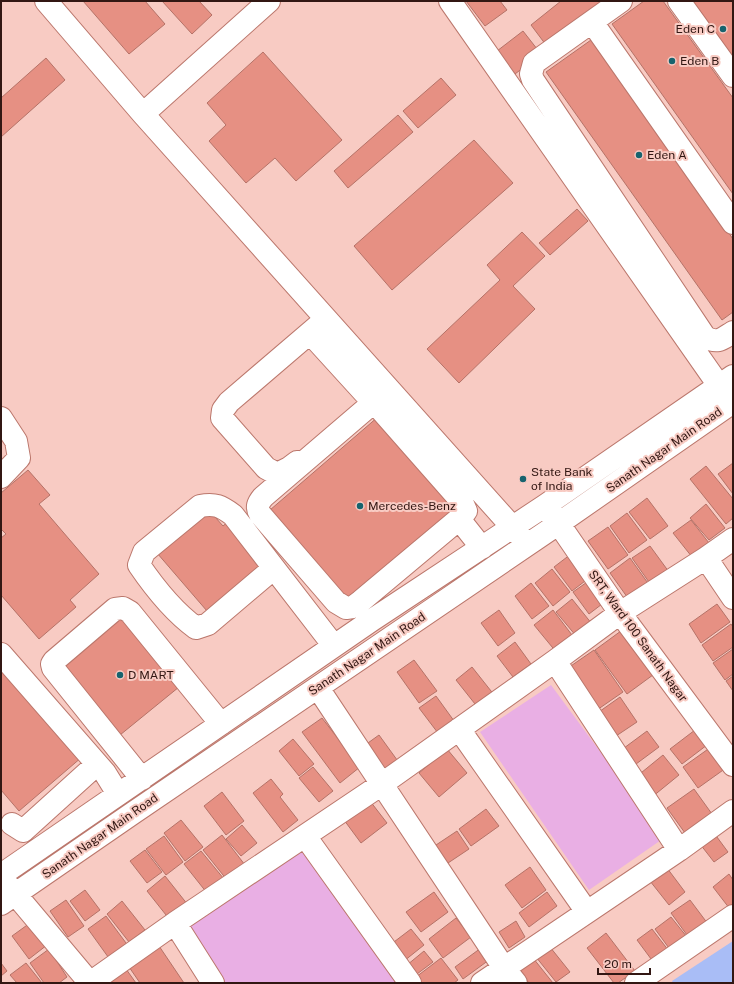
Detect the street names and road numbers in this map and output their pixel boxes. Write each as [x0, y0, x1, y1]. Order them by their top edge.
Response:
street label: Sanath Nagar Main Road [603, 405, 725, 495]
street label: SRT, Ward 100 Sanath Nagar [586, 568, 691, 705]
street label: Sanath Nagar Main Road [306, 610, 428, 698]
street label: Sanath Nagar Main Road [39, 791, 161, 881]

